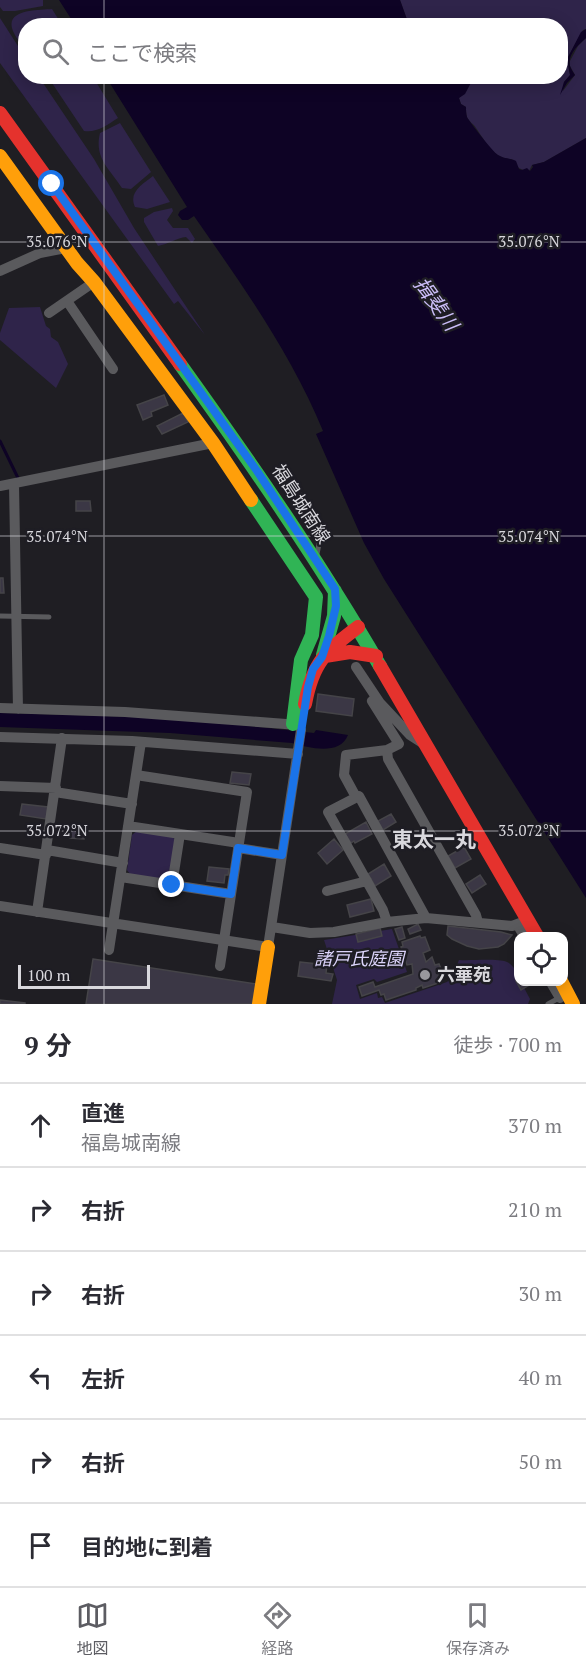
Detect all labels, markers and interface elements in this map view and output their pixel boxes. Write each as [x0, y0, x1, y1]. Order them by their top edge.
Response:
search box [18, 18, 568, 84]
icon: search [39, 35, 72, 68]
text: ここで検索 [87, 38, 197, 67]
route start [38, 170, 64, 196]
text: 35.076°N [26, 231, 88, 251]
text: 35.076°N [498, 231, 560, 251]
water label: 揖斐川 [408, 272, 466, 338]
street label: 福島城南線 [267, 459, 336, 548]
text: 35.074°N [26, 526, 88, 546]
text: 35.074°N [498, 526, 560, 546]
text: 35.072°N [26, 820, 88, 840]
text: 35.072°N [498, 820, 560, 840]
district label: 東太一丸 [392, 825, 476, 853]
route end [158, 871, 184, 897]
map controls [514, 932, 568, 986]
button: locate [514, 932, 568, 986]
park label: 諸戸氏庭園 [314, 946, 407, 970]
scale bar [18, 962, 150, 989]
place label: 六華苑 [437, 962, 491, 986]
text: 100 m [27, 964, 70, 986]
marker: 六華苑 [418, 968, 432, 982]
text: 9 分 [24, 1028, 72, 1062]
text: 徒歩 · 700 m [453, 1031, 562, 1058]
text: 直進 [81, 1098, 125, 1127]
icon: ahead [24, 1109, 57, 1142]
text: 370 m [508, 1112, 562, 1139]
text: 福島城南線 [81, 1129, 181, 1156]
icon: right [24, 1193, 57, 1226]
text: 右折 [81, 1196, 125, 1225]
text: 210 m [508, 1196, 562, 1223]
icon: right [24, 1277, 57, 1310]
text: 右折 [81, 1280, 125, 1309]
text: 30 m [519, 1280, 562, 1307]
icon: left [24, 1361, 57, 1394]
text: 左折 [81, 1364, 125, 1393]
text: 40 m [519, 1364, 562, 1391]
icon: right [24, 1445, 57, 1478]
text: 右折 [81, 1448, 125, 1477]
text: 50 m [519, 1448, 562, 1475]
icon: arrive [24, 1529, 57, 1562]
text: 目的地に到着 [81, 1532, 213, 1561]
tab: 地図 [76, 1599, 109, 1659]
tab: 経路 [261, 1599, 294, 1659]
tab: 保存済み [446, 1599, 510, 1659]

